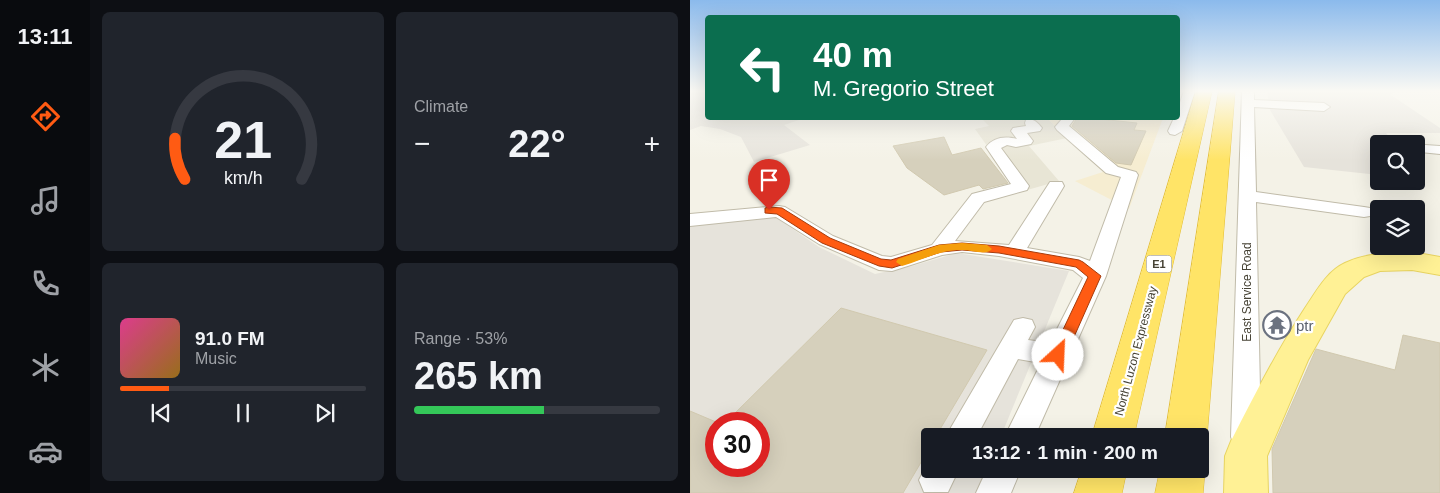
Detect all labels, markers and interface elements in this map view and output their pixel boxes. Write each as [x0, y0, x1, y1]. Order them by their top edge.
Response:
text: 13:11 [17, 24, 73, 49]
icon: left [730, 35, 795, 100]
text: 40 m [813, 35, 893, 74]
text: M. Gregorio Street [813, 76, 994, 101]
text: Climate [414, 98, 468, 115]
icon: directions [28, 99, 63, 134]
text: 21 [214, 111, 272, 169]
text: 22° [508, 123, 566, 165]
text: − [414, 128, 430, 159]
text: + [644, 128, 660, 159]
map controls [1370, 135, 1425, 255]
button: search [1370, 135, 1425, 190]
pin [748, 159, 790, 210]
icon: arrive [755, 166, 783, 194]
text: km/h [224, 168, 262, 188]
icon: music [28, 183, 63, 218]
button: layers [1370, 200, 1425, 255]
street label: East Service Road [1240, 242, 1254, 342]
road number: E1 [1146, 255, 1172, 272]
icon: phone [28, 266, 63, 301]
street label: North Luzon Expressway [1112, 285, 1160, 417]
temple icon: ptr [1262, 310, 1292, 340]
place label: ptr [1296, 317, 1314, 334]
text: 91.0 FM [195, 328, 265, 349]
position arrow [1031, 328, 1083, 380]
text: Range · 53% [414, 330, 507, 347]
icon: climate [28, 350, 63, 385]
text: Music [195, 350, 237, 367]
text: 265 km [414, 355, 543, 397]
icon: previous [147, 399, 175, 427]
icon: pause [229, 399, 257, 427]
icon: next [311, 399, 339, 427]
speed limit sign: 30 [705, 412, 770, 477]
icon: car [28, 434, 63, 469]
text: 13:12 · 1 min · 200 m [972, 442, 1158, 463]

